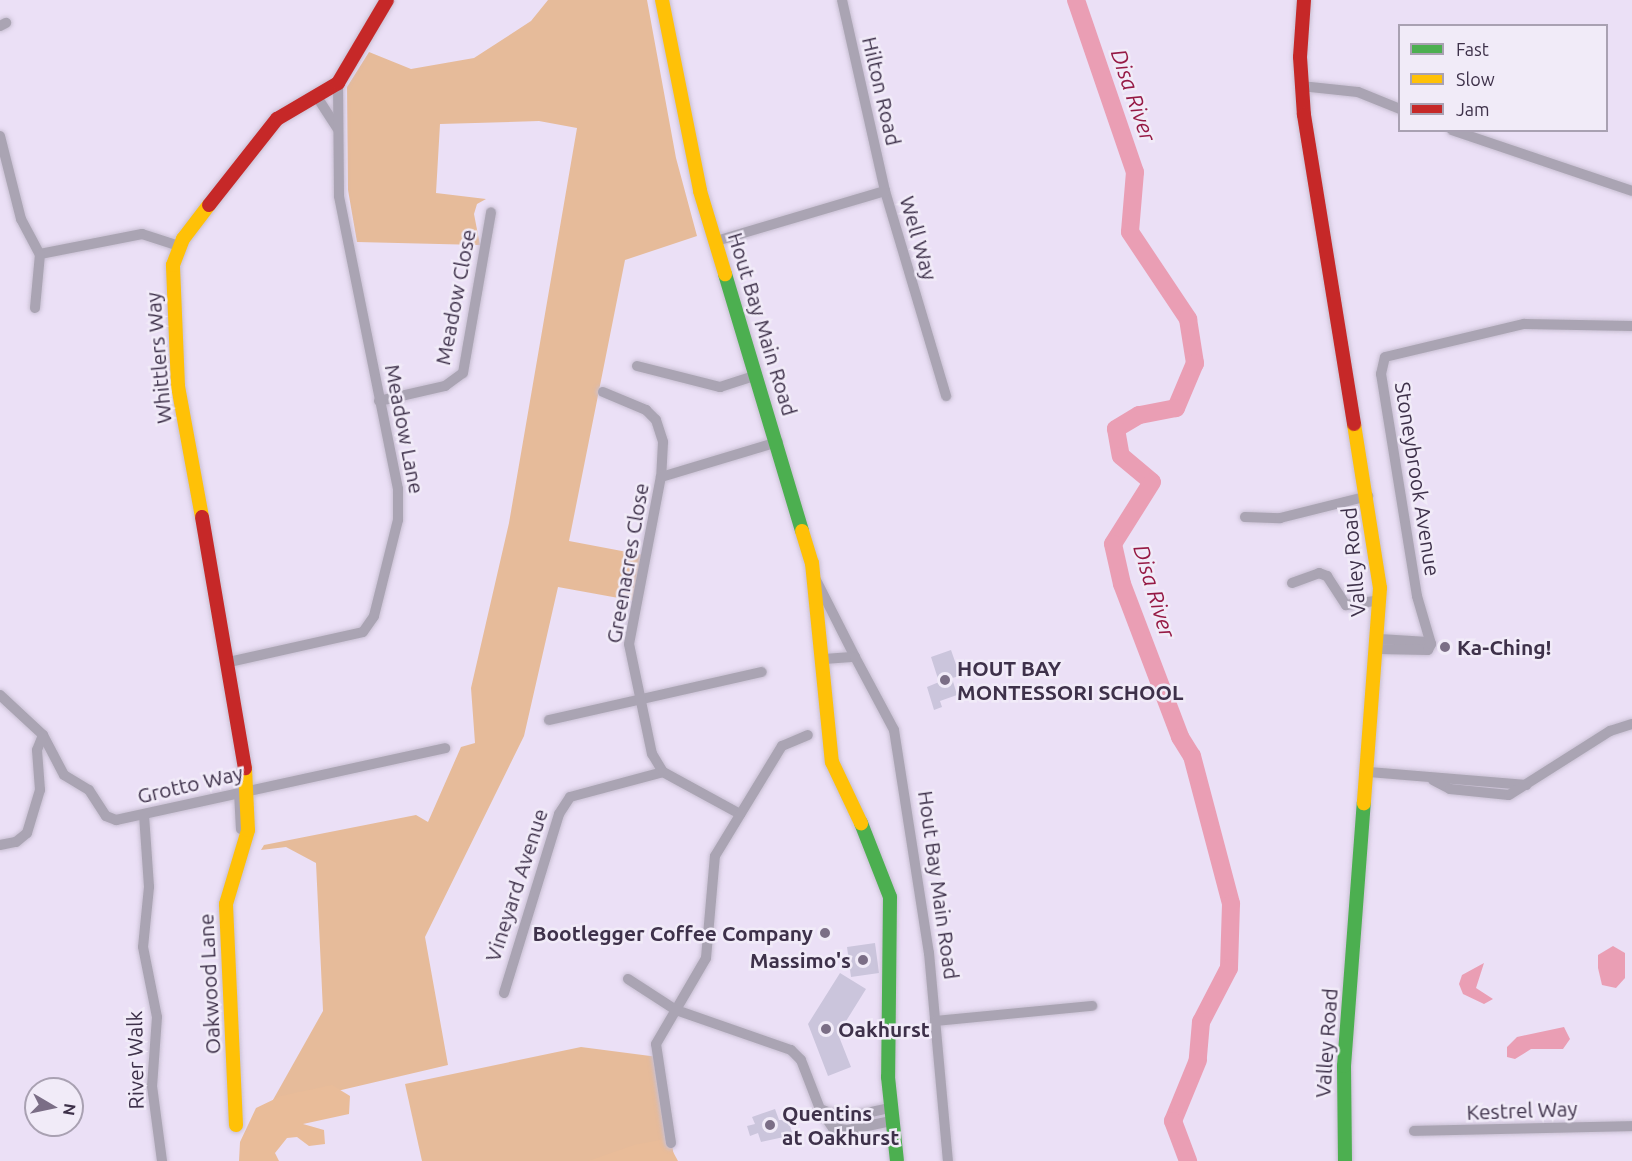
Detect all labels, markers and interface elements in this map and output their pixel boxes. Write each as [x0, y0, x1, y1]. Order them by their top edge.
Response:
legend [1398, 24, 1608, 132]
street label: Hilton Road [857, 34, 907, 148]
text: Fast [1456, 39, 1489, 59]
water label: Disa River [1106, 45, 1162, 145]
text: Slow [1456, 69, 1495, 89]
text: Jam [1456, 99, 1490, 119]
street label: Well Way [895, 193, 943, 283]
street label: Meadow Close [429, 227, 481, 367]
street label: Hout Bay Main Road [723, 229, 803, 419]
street label: Whittlers Way [140, 291, 176, 425]
street label: Meadow Lane [380, 362, 430, 496]
street label: Stoneybrook Avenue [1390, 380, 1446, 578]
street label: Greenacres Close [600, 481, 654, 645]
street label: Valley Road [1336, 506, 1370, 618]
water label: Disa River [1128, 541, 1182, 641]
place label: Ka-Ching! [1457, 634, 1552, 660]
marker: Ka-Ching! [1438, 640, 1452, 654]
place label: HOUT BAY MONTESSORI SCHOOL [957, 655, 1184, 705]
marker: HOUT BAY MONTESSORI SCHOOL [938, 673, 952, 687]
street label: Grotto Way [135, 760, 245, 808]
street label: Hout Bay Main Road [913, 789, 965, 981]
street label: Vineyard Avenue [479, 805, 553, 965]
street label: Oakwood Lane [193, 913, 225, 1055]
place label: Bootlegger Coffee Company [533, 920, 813, 946]
marker: Bootlegger Coffee Company [818, 926, 832, 940]
place label: Massimo's [750, 947, 851, 973]
marker: Massimo's [856, 953, 870, 967]
street label: Valley Road [1310, 987, 1342, 1099]
street label: River Walk [122, 1010, 148, 1110]
place label: Oakhurst [838, 1016, 930, 1042]
marker: Oakhurst [819, 1022, 833, 1036]
north arrow [24, 1077, 84, 1137]
street label: Kestrel Way [1466, 1095, 1578, 1125]
place label: Quentins at Oakhurst [782, 1100, 899, 1150]
text: N [60, 1102, 80, 1117]
marker: Quentins at Oakhurst [763, 1118, 777, 1132]

